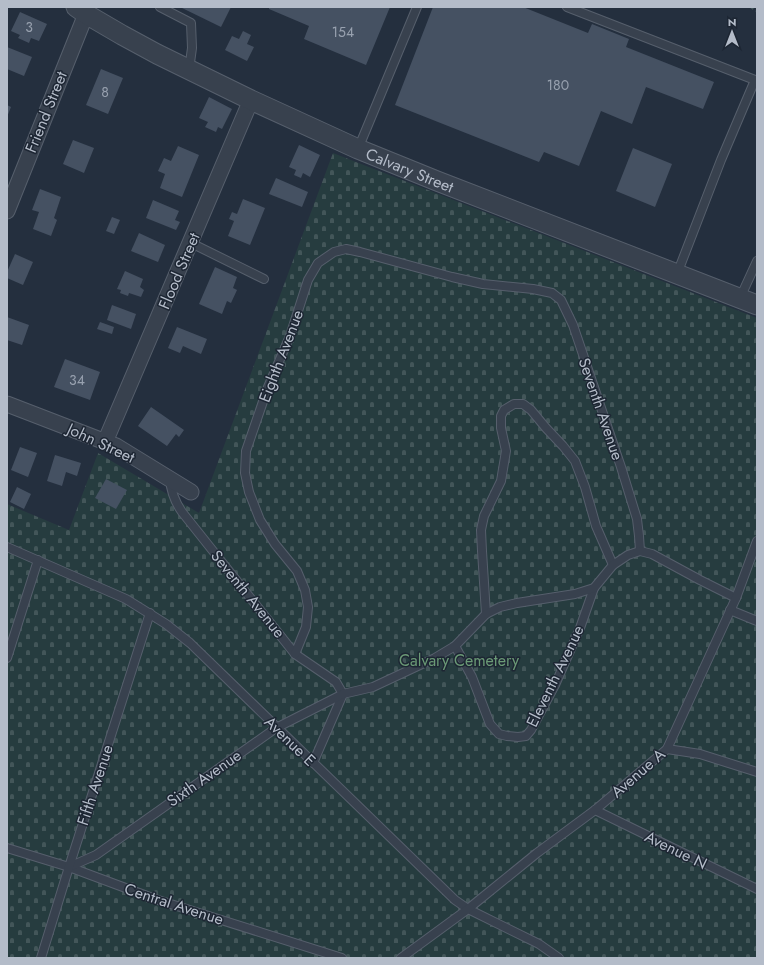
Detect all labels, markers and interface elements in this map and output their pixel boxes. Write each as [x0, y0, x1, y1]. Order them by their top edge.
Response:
north arrow [712, 12, 752, 52]
text: N [728, 14, 736, 30]
house number: 3 [25, 17, 33, 37]
house number: 154 [332, 22, 354, 42]
street label: Friend Street [19, 68, 73, 156]
house number: 180 [547, 75, 569, 95]
house number: 8 [101, 82, 109, 102]
street label: Calvary Street [362, 142, 457, 198]
street label: Flood Street [153, 229, 206, 313]
street label: Eighth Avenue [253, 306, 309, 406]
street label: Seventh Avenue [573, 355, 629, 463]
house number: 34 [69, 370, 85, 390]
street label: John Street [62, 416, 139, 469]
street label: Seventh Avenue [205, 545, 291, 643]
street label: Eleventh Avenue [520, 621, 590, 731]
park label: Calvary Cemetery [399, 649, 520, 672]
street label: Avenue E [259, 711, 321, 771]
street label: Fifth Avenue [71, 742, 119, 828]
street label: Avenue A [606, 743, 670, 803]
street label: Sixth Avenue [162, 744, 246, 812]
street label: Avenue N [641, 825, 711, 875]
street label: Central Avenue [121, 877, 227, 931]

